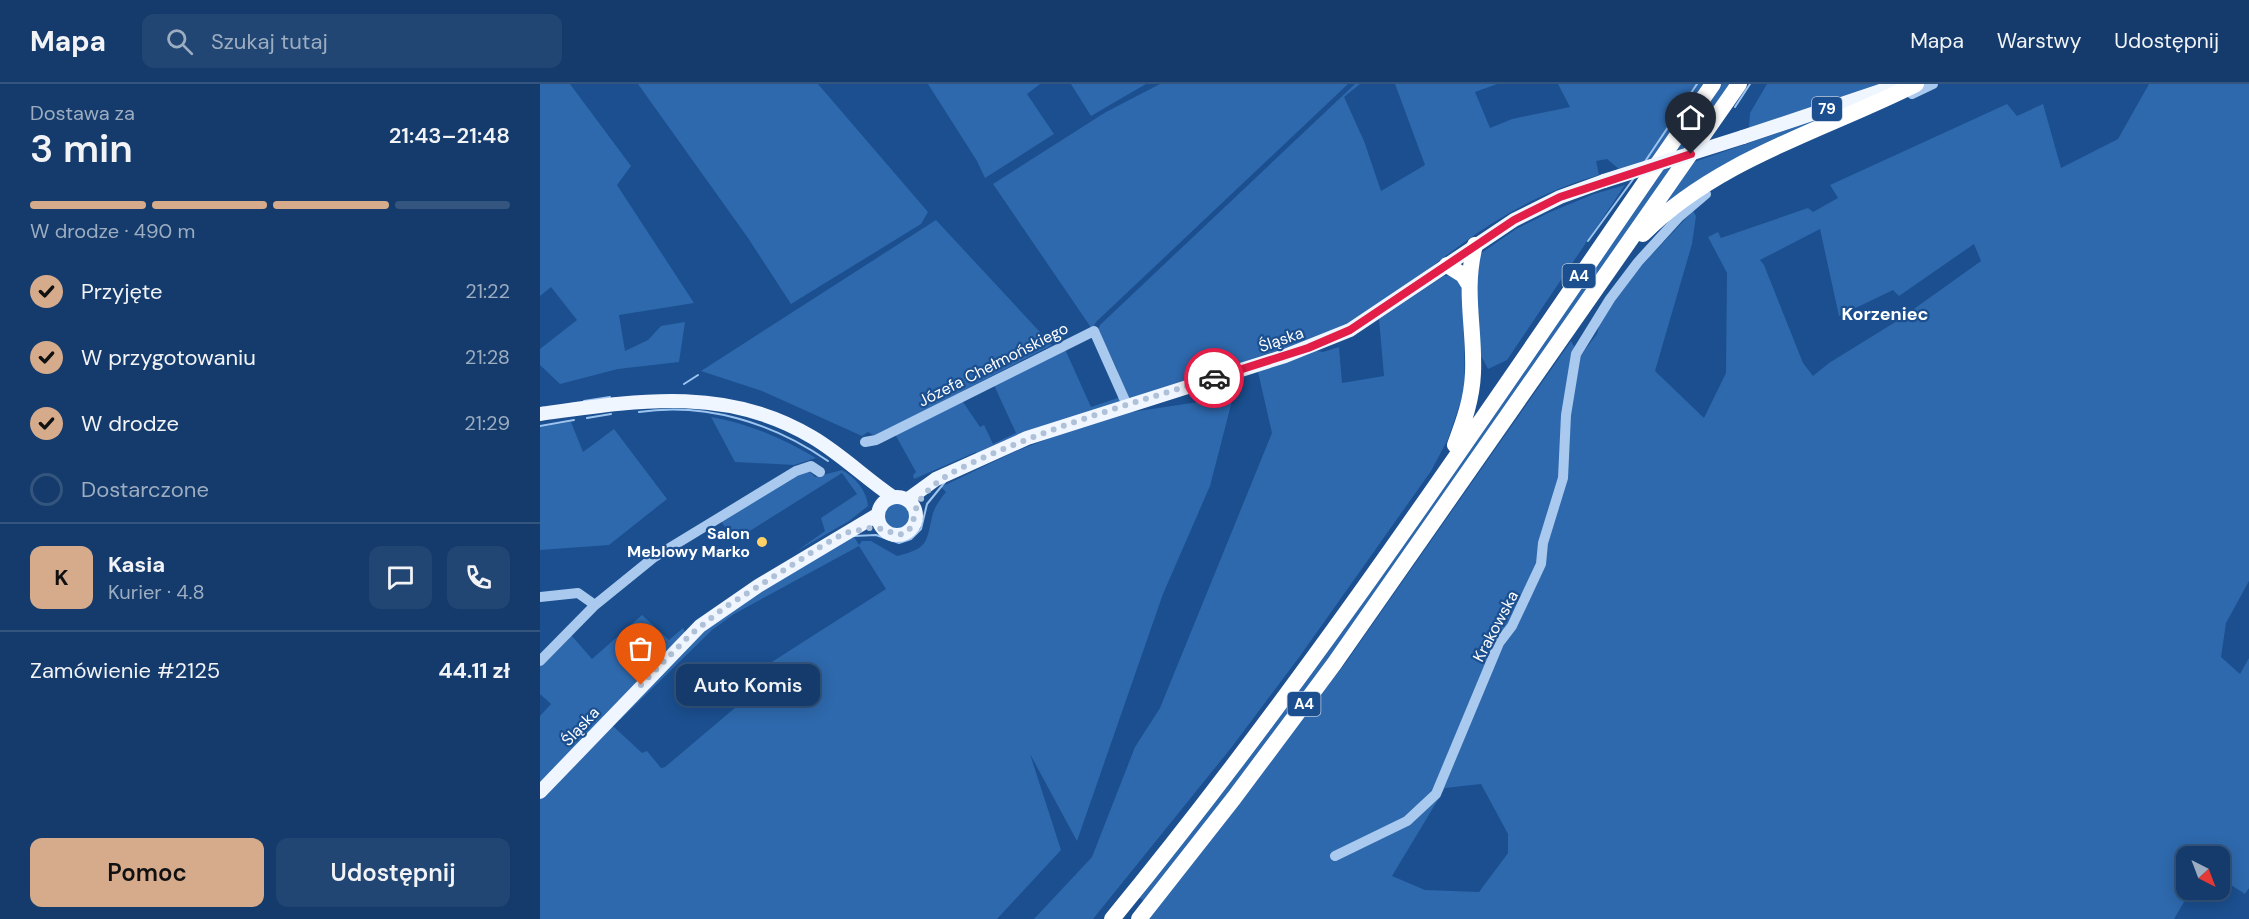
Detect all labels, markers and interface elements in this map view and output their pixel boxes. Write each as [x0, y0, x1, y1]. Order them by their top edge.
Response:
search box [142, 14, 562, 68]
text: Mapa [30, 23, 106, 60]
icon: search [163, 25, 196, 58]
text: Szukaj tutaj [211, 27, 328, 56]
text: Mapa [1910, 27, 1964, 55]
text: Warstwy [1997, 27, 2081, 55]
text: Udostępnij [2114, 27, 2219, 55]
pin [1665, 92, 1716, 154]
road number: 79 [1812, 97, 1842, 121]
text: Dostawa za [30, 100, 135, 126]
icon: home [1674, 101, 1707, 134]
text: 21:43–21:48 [389, 121, 510, 150]
text: 3 min [30, 123, 133, 174]
text: W drodze · 490 m [30, 218, 195, 244]
road number: A4 [1562, 264, 1596, 288]
icon: check [30, 275, 63, 308]
text: Przyjęte [81, 277, 163, 306]
text: 21:22 [465, 278, 510, 304]
district label: Korzeniec [1842, 302, 1928, 326]
street label: Józefa Chełmońskiego [915, 317, 1072, 411]
street label: Śląska [1256, 322, 1306, 357]
icon: check [30, 341, 63, 374]
text: W przygotowaniu [81, 343, 256, 372]
text: 21:28 [465, 344, 510, 370]
courier [1184, 348, 1244, 408]
icon: car [1198, 362, 1231, 395]
icon: check [30, 407, 63, 440]
text: W drodze [81, 409, 179, 438]
text: 21:29 [464, 410, 510, 436]
text: Dostarczone [81, 475, 209, 504]
place label: Salon Meblowy Marko [627, 523, 750, 562]
marker: Salon Meblowy Marko [755, 535, 769, 549]
button: chat [369, 546, 432, 609]
button: phone [447, 546, 510, 609]
text: Kasia [108, 550, 165, 579]
text: K [54, 563, 69, 592]
text: Kurier · 4.8 [108, 579, 205, 605]
street label: Krakowska [1468, 587, 1523, 665]
pin [615, 623, 666, 685]
icon: bag [624, 632, 657, 665]
text: Zamówienie #2125 [30, 656, 220, 685]
text: 44.11 zł [438, 656, 510, 685]
callout: Auto Komis [677, 664, 821, 706]
text: Auto Komis [693, 672, 803, 698]
road number: A4 [1288, 692, 1320, 716]
street label: Śląska [557, 702, 604, 750]
button: Pomoc [30, 838, 264, 907]
button: Udostępnij [276, 838, 510, 907]
north arrow [2176, 846, 2230, 900]
map controls [2176, 846, 2230, 900]

